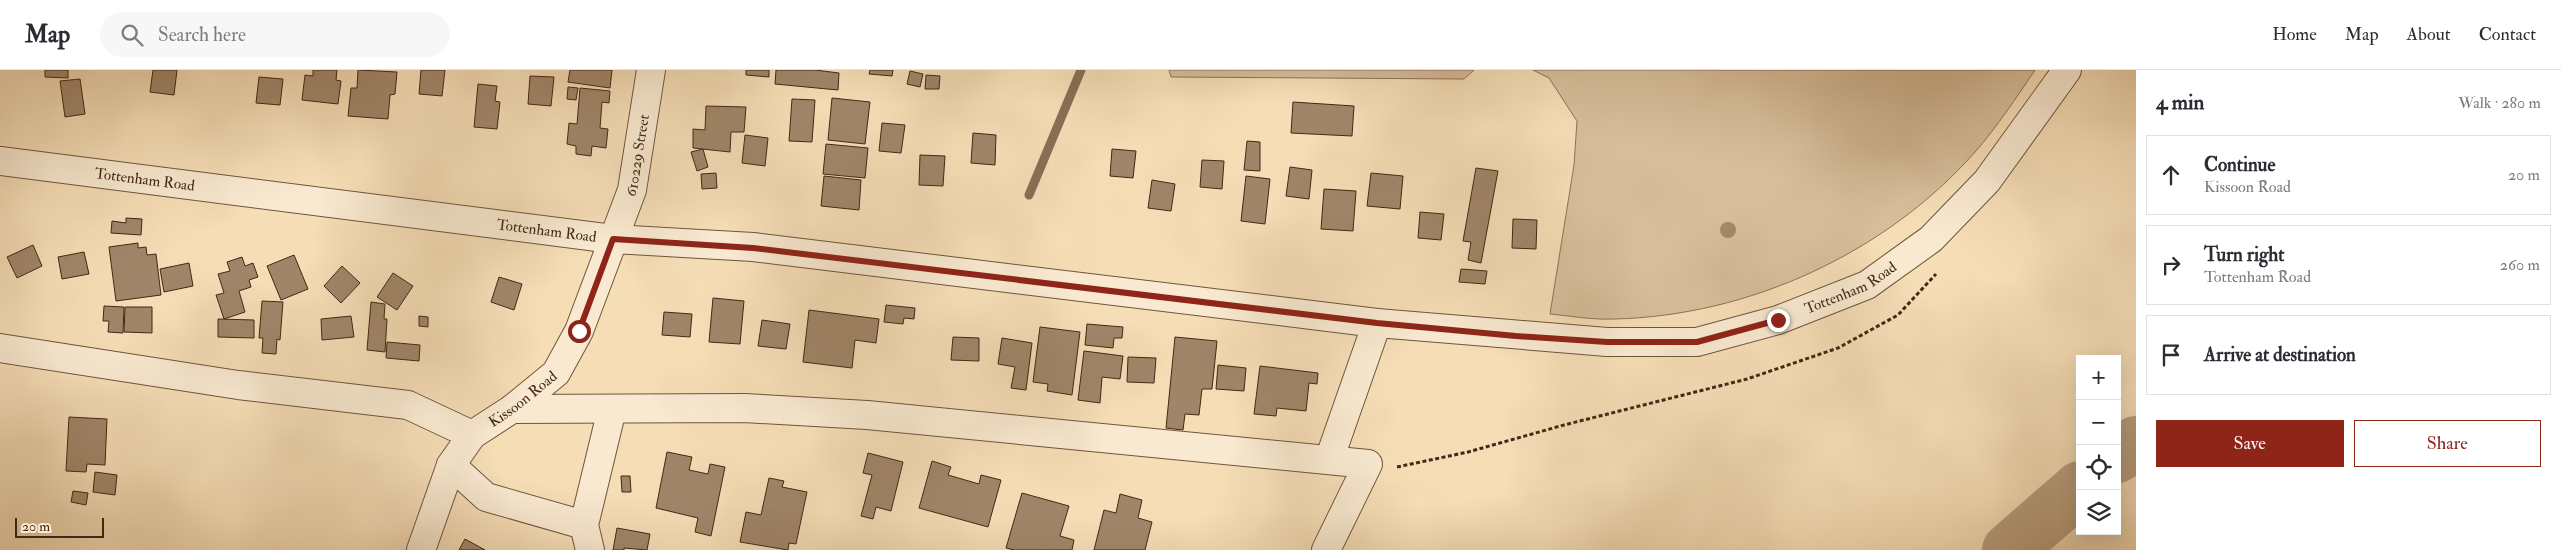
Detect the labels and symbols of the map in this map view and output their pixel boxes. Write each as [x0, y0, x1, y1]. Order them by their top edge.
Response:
street label: 610229 Street [621, 113, 653, 199]
street label: Tottenham Road [94, 164, 196, 195]
street label: Tottenham Road [496, 215, 598, 246]
street label: Tottenham Road [1802, 257, 1901, 318]
route end [1767, 309, 1790, 332]
route start [568, 320, 591, 343]
street label: Kissoon Road [485, 366, 561, 431]
scale bar [15, 515, 104, 538]

